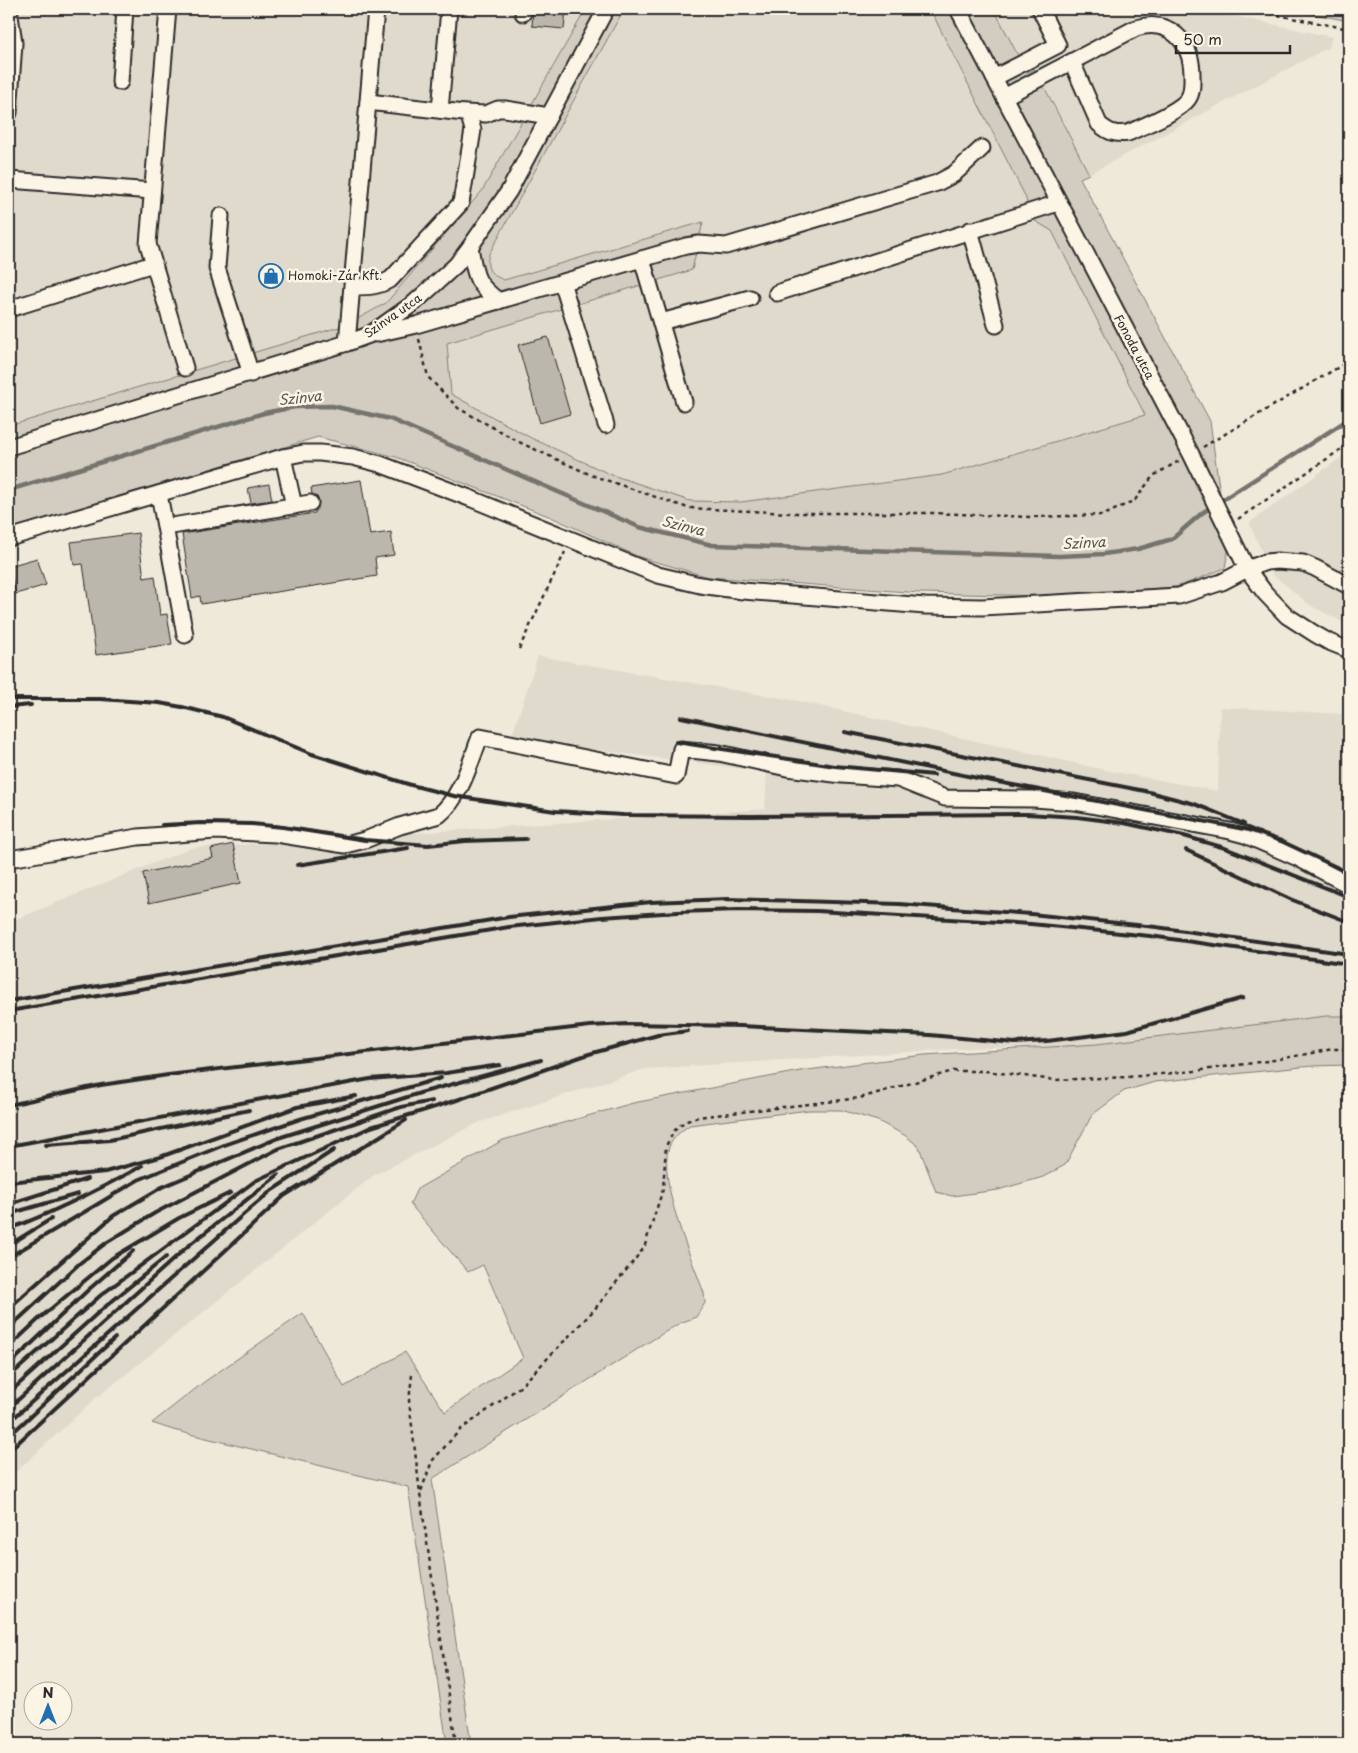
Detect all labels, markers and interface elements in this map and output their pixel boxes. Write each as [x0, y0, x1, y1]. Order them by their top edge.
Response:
scale bar [1176, 22, 1289, 54]
text: 50 m [1183, 27, 1222, 50]
shop icon: Homoki-Zár Kft. [258, 263, 284, 289]
place label: Homoki-Zár Kft. [288, 266, 382, 284]
street label: Szinva utca [360, 288, 425, 342]
street label: Fonoda utca [1110, 311, 1160, 383]
water label: Szinva [277, 385, 323, 410]
water label: Szinva [660, 510, 707, 541]
water label: Szinva [1062, 531, 1107, 554]
north arrow [22, 1680, 72, 1730]
text: N [42, 1682, 54, 1703]

